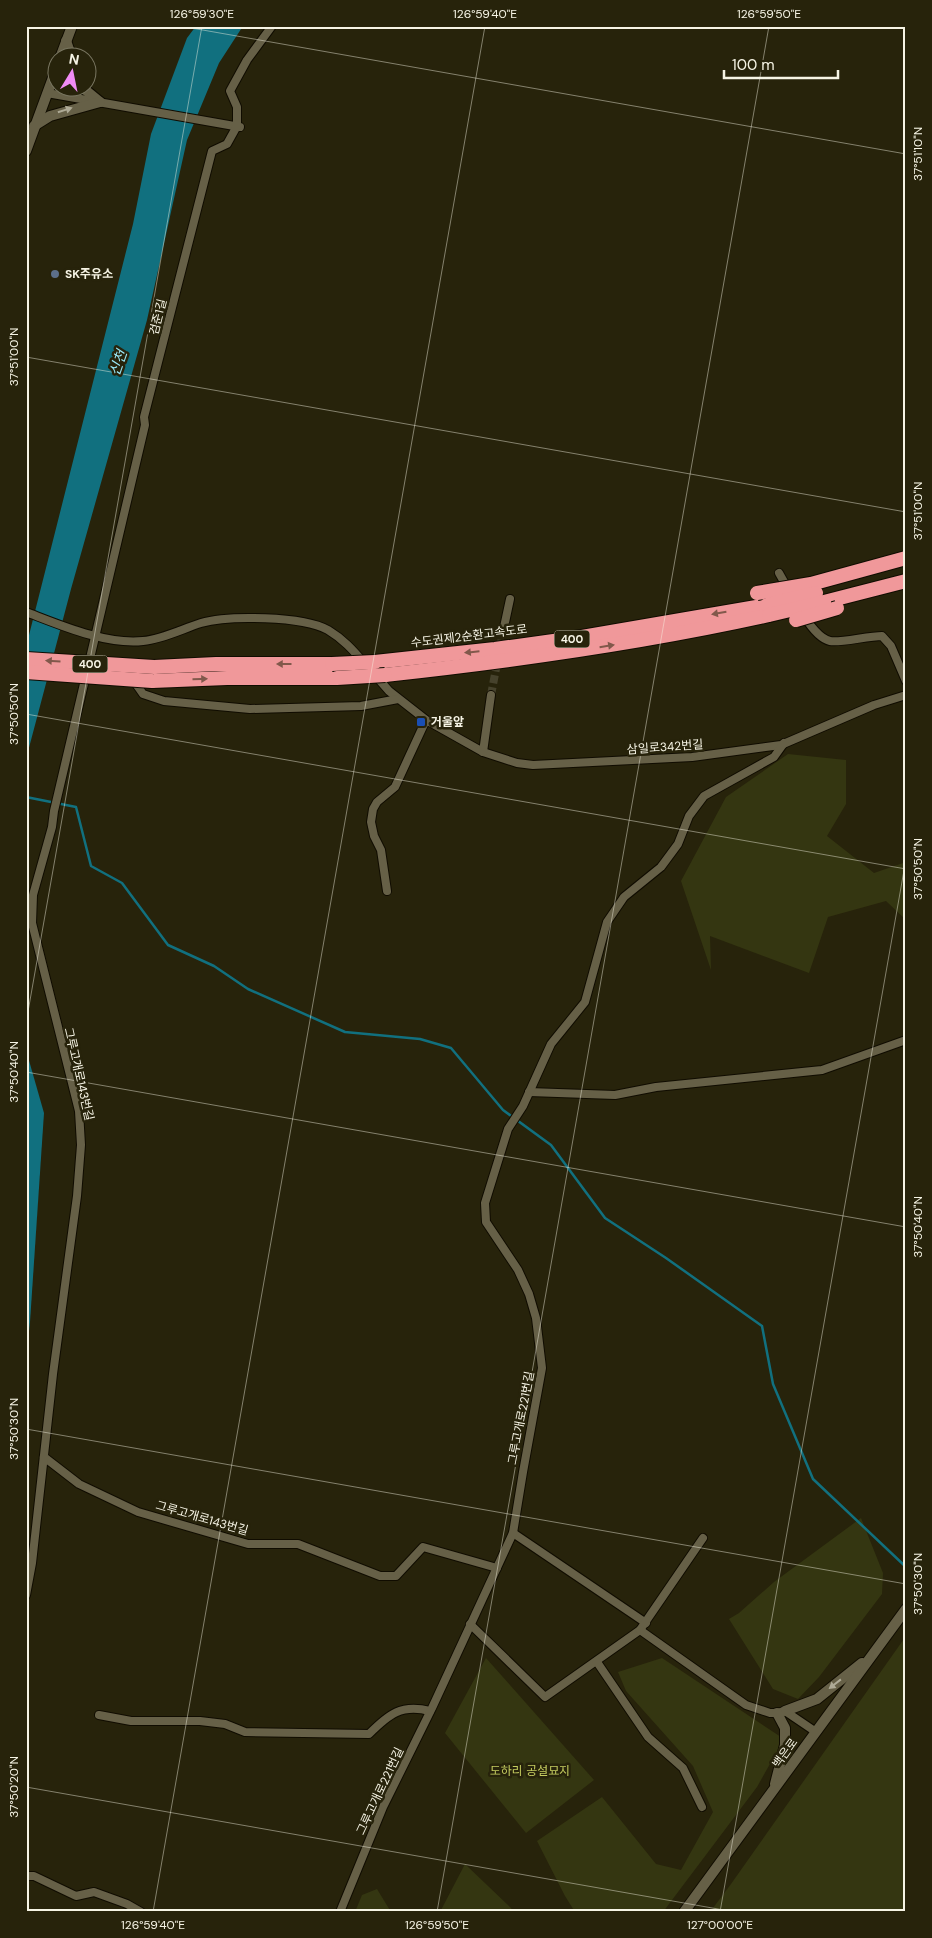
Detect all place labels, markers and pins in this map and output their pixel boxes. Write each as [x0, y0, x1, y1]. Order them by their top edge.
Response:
place label: SK주유소 [65, 266, 113, 282]
marker: SK주유소 [49, 268, 61, 280]
place label: 거울앞 [431, 714, 464, 730]
marker: 거울앞 [415, 716, 427, 728]

